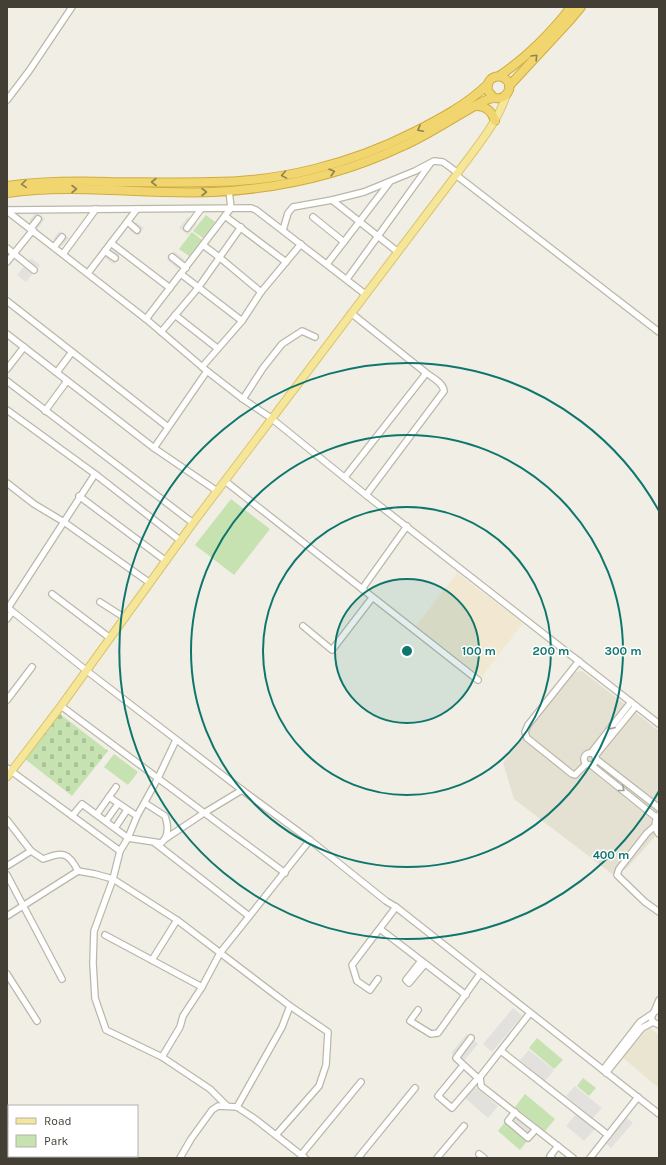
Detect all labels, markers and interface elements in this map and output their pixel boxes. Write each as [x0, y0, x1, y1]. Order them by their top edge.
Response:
one-way arrow [530, 54, 538, 62]
one-way arrow [416, 124, 424, 132]
one-way arrow [328, 168, 335, 177]
one-way arrow [281, 170, 287, 179]
one-way arrow [151, 178, 157, 186]
one-way arrow [21, 180, 27, 189]
one-way arrow [71, 185, 77, 193]
one-way arrow [201, 188, 207, 196]
centre of rings [400, 644, 414, 658]
text: 100 m [462, 644, 496, 658]
text: 200 m [533, 644, 569, 658]
text: 300 m [604, 644, 642, 658]
one-way arrow [609, 723, 616, 730]
one-way arrow [617, 784, 624, 791]
text: 400 m [593, 848, 629, 862]
legend [8, 1105, 138, 1157]
text: Road [44, 1114, 72, 1128]
text: Park [44, 1134, 69, 1148]

